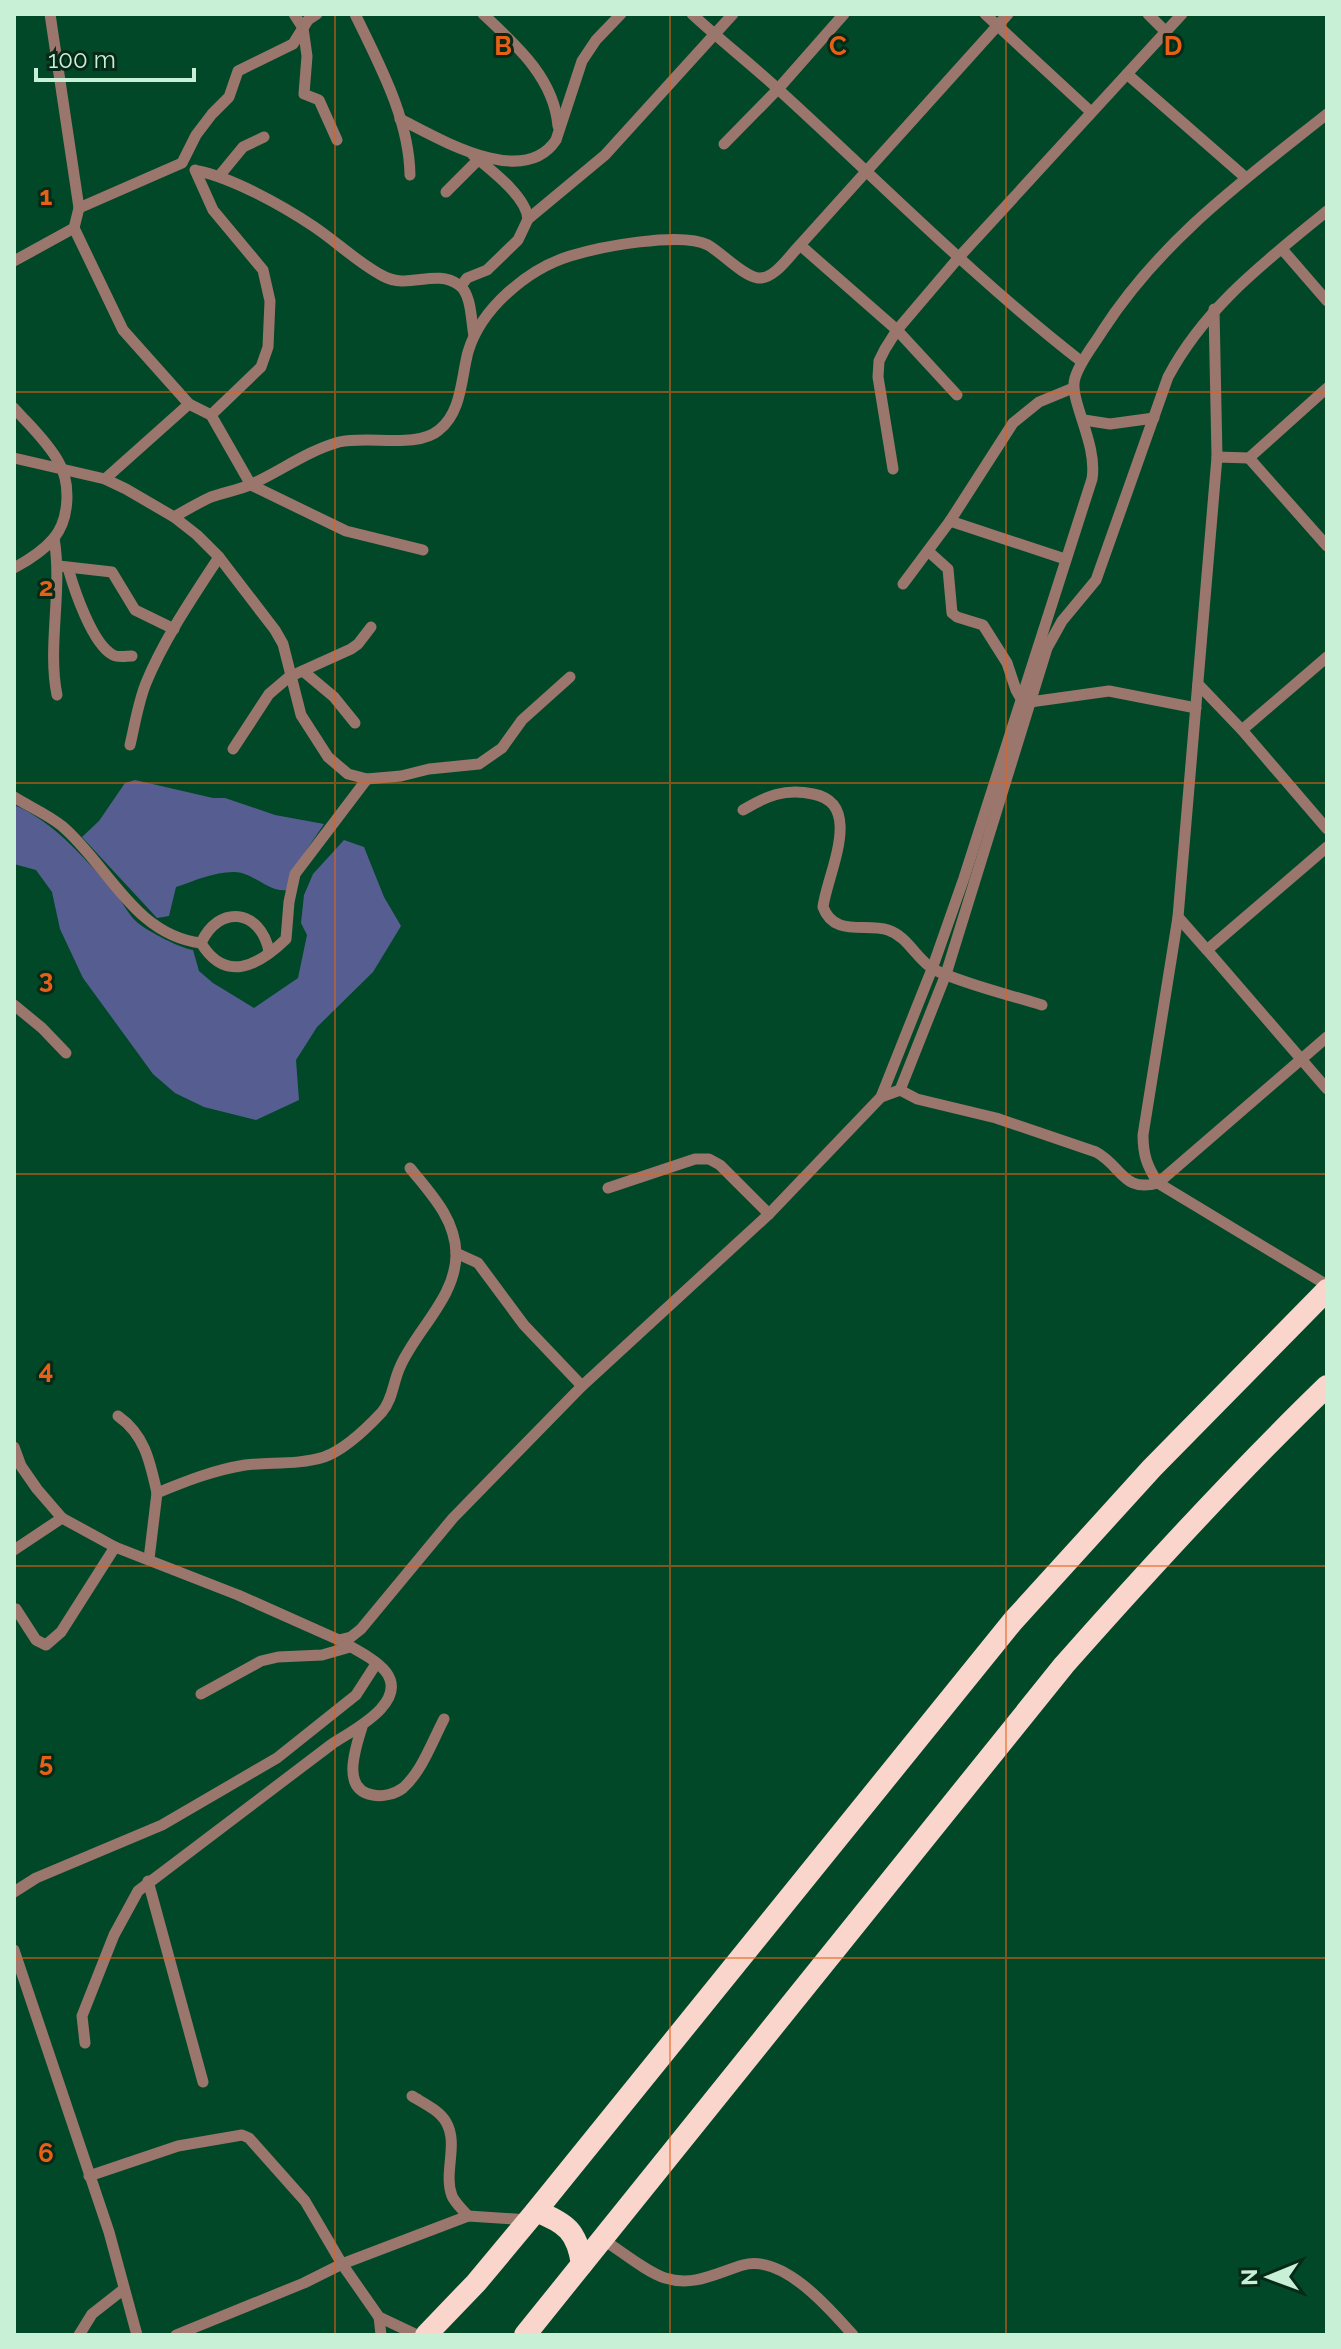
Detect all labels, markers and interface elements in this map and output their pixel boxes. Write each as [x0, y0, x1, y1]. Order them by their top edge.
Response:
text: B [494, 31, 512, 61]
text: C [829, 31, 847, 61]
text: D [1164, 31, 1182, 61]
scale bar [36, 32, 194, 82]
text: 100 m [48, 45, 116, 74]
text: 1 [40, 181, 53, 211]
text: 2 [39, 572, 53, 602]
text: 3 [39, 964, 53, 994]
text: 4 [39, 1355, 53, 1385]
text: 5 [39, 1747, 53, 1777]
text: 6 [38, 2138, 54, 2168]
north arrow [1229, 2237, 1309, 2317]
text: N [1236, 2269, 1262, 2286]

